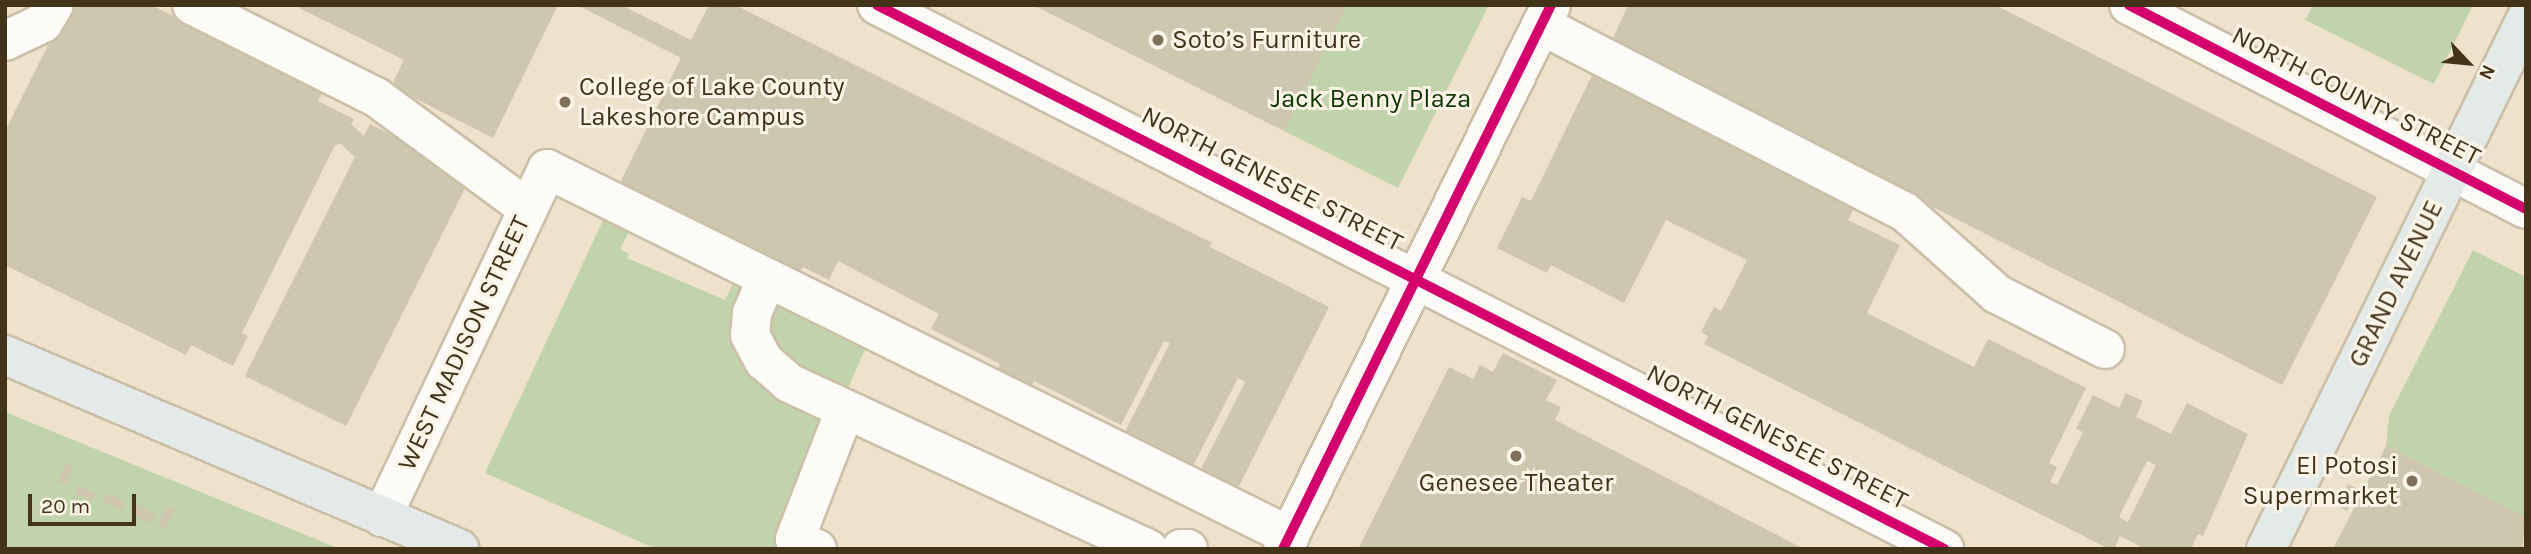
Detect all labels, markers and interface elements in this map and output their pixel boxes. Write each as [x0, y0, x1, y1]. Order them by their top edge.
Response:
street label: NORTH COUNTY STREET [2226, 20, 2486, 172]
place label: Soto’s Furniture [1172, 24, 1361, 56]
north arrow [2433, 28, 2503, 98]
marker: Soto’s Furniture [1150, 32, 1166, 48]
place label: College of Lake County Lakeshore Campus [579, 71, 845, 132]
park label: Jack Benny Plaza [1271, 83, 1471, 115]
marker: College of Lake County Lakeshore Campus [557, 94, 573, 110]
street label: NORTH GENESEE STREET [1136, 100, 1408, 258]
street label: GRAND AVENUE [2342, 196, 2450, 372]
street label: WEST MADISON STREET [391, 211, 537, 475]
street label: NORTH GENESEE STREET [1641, 358, 1913, 516]
marker: Genesee Theater [1508, 448, 1524, 464]
place label: El Potosi Supermarket [2243, 450, 2398, 512]
place label: Genesee Theater [1419, 467, 1613, 499]
marker: El Potosi Supermarket [2404, 473, 2420, 489]
scale bar [32, 480, 140, 524]
text: 20 m [41, 494, 90, 518]

